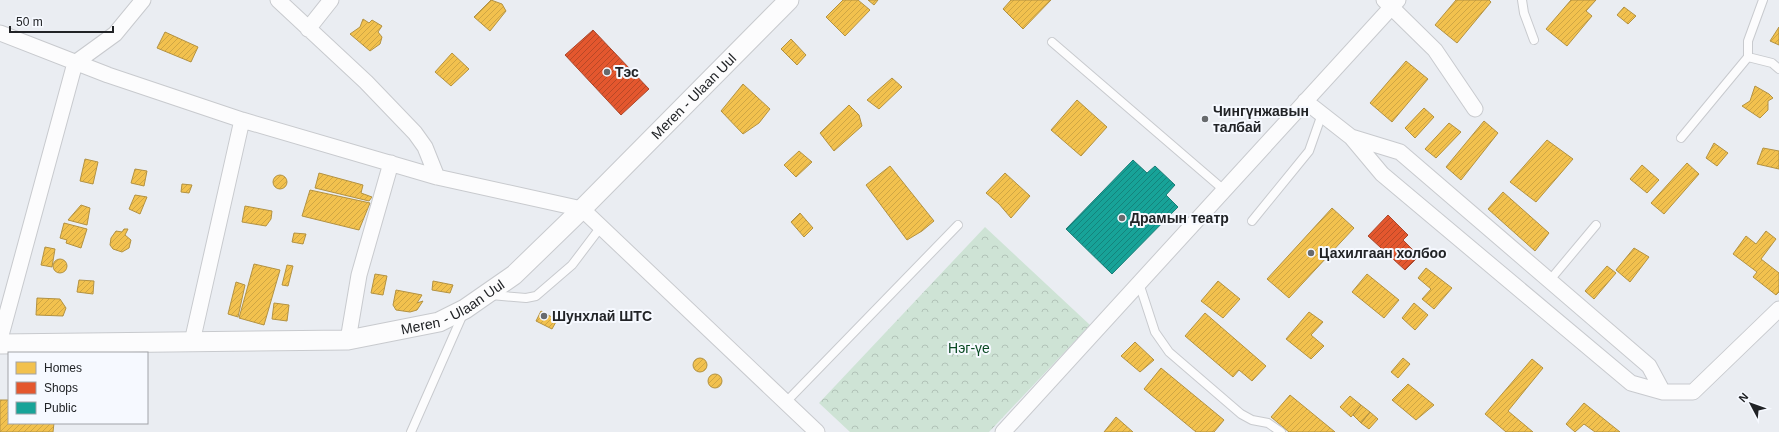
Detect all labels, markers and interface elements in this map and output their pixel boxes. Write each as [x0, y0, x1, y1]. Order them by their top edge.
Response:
scale bar [10, 8, 113, 34]
text: 50 m [16, 15, 43, 29]
street label: Meren - Ulaan Uul [648, 50, 739, 142]
place label: Тэс [615, 64, 639, 80]
marker: Тэс [602, 67, 612, 77]
place label: Чингүнжавын талбай [1213, 103, 1309, 135]
marker: Чингүнжавын талбай [1200, 114, 1210, 124]
place label: Драмын театр [1130, 210, 1229, 226]
marker: Драмын театр [1117, 213, 1127, 223]
place label: Цахилгаан холбоо [1319, 245, 1447, 261]
marker: Цахилгаан холбоо [1306, 248, 1316, 258]
street label: Meren - Ulaan Uul [400, 276, 507, 337]
place label: Шунхлай ШТС [552, 308, 652, 324]
marker: Шунхлай ШТС [539, 311, 549, 321]
park label: Нэг-үе [948, 340, 990, 356]
legend [8, 352, 148, 424]
text: Homes [44, 361, 82, 375]
text: Shops [44, 381, 78, 395]
north arrow [1731, 384, 1771, 424]
text: N [1736, 390, 1751, 404]
text: Public [44, 401, 77, 415]

